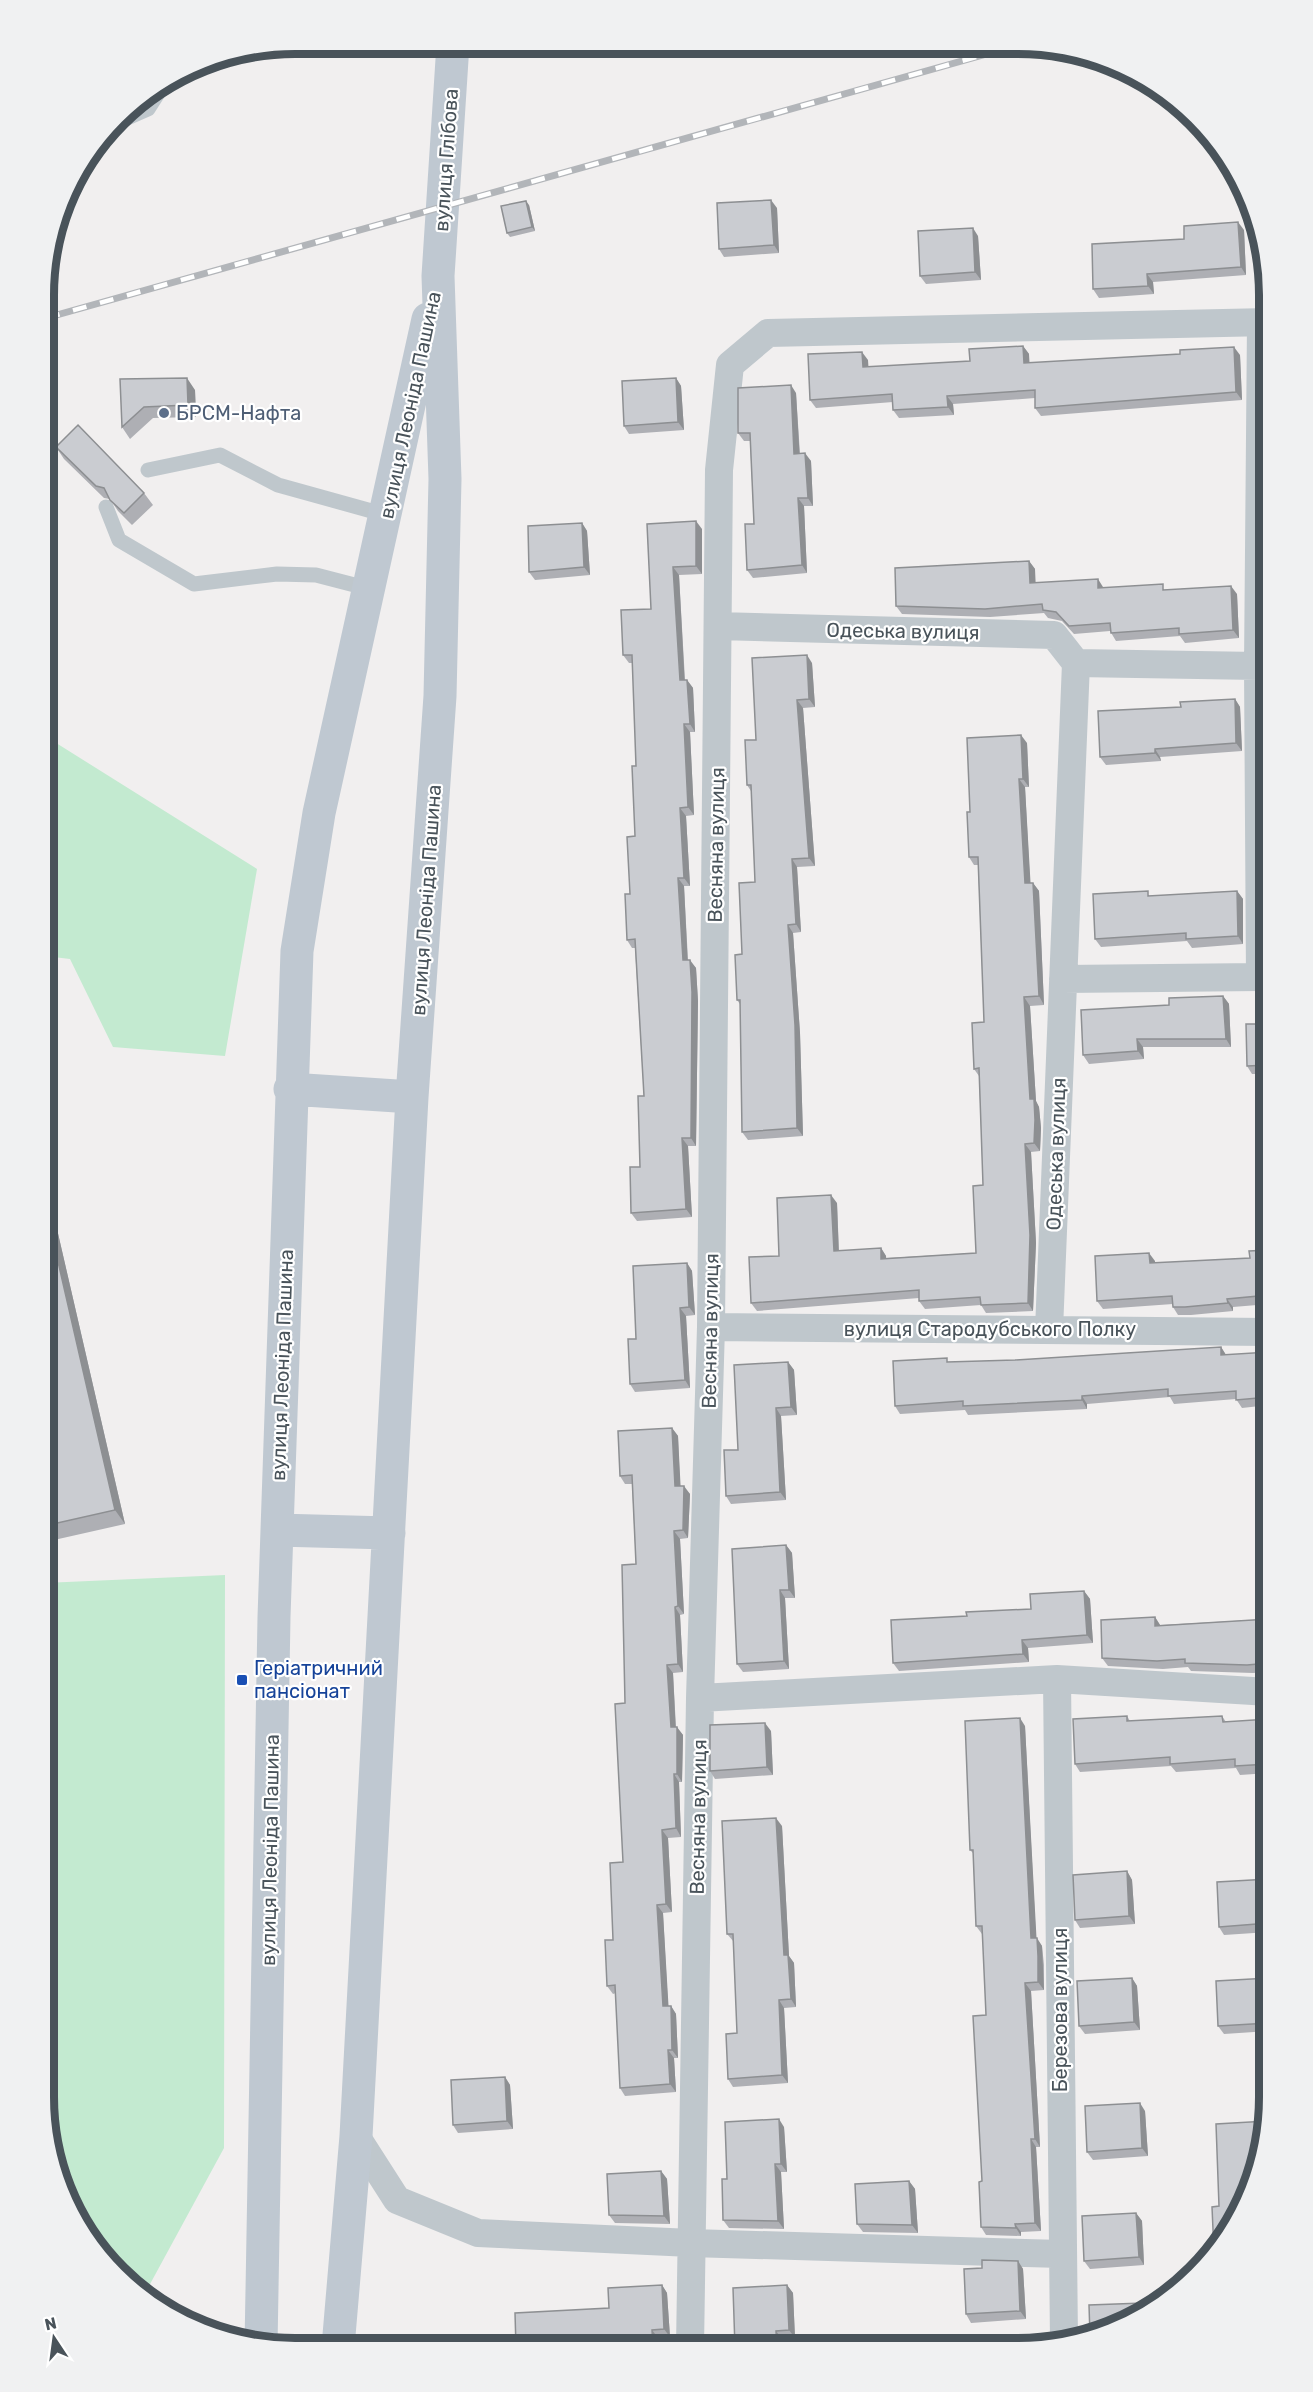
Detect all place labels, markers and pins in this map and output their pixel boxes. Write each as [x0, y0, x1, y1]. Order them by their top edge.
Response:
place label: БРСМ-Нафта [176, 401, 301, 425]
marker: БРСМ-Нафта [157, 406, 171, 420]
place label: Геріатричний пансіонат [254, 1656, 383, 1703]
marker: Геріатричний пансіонат [235, 1673, 249, 1687]

